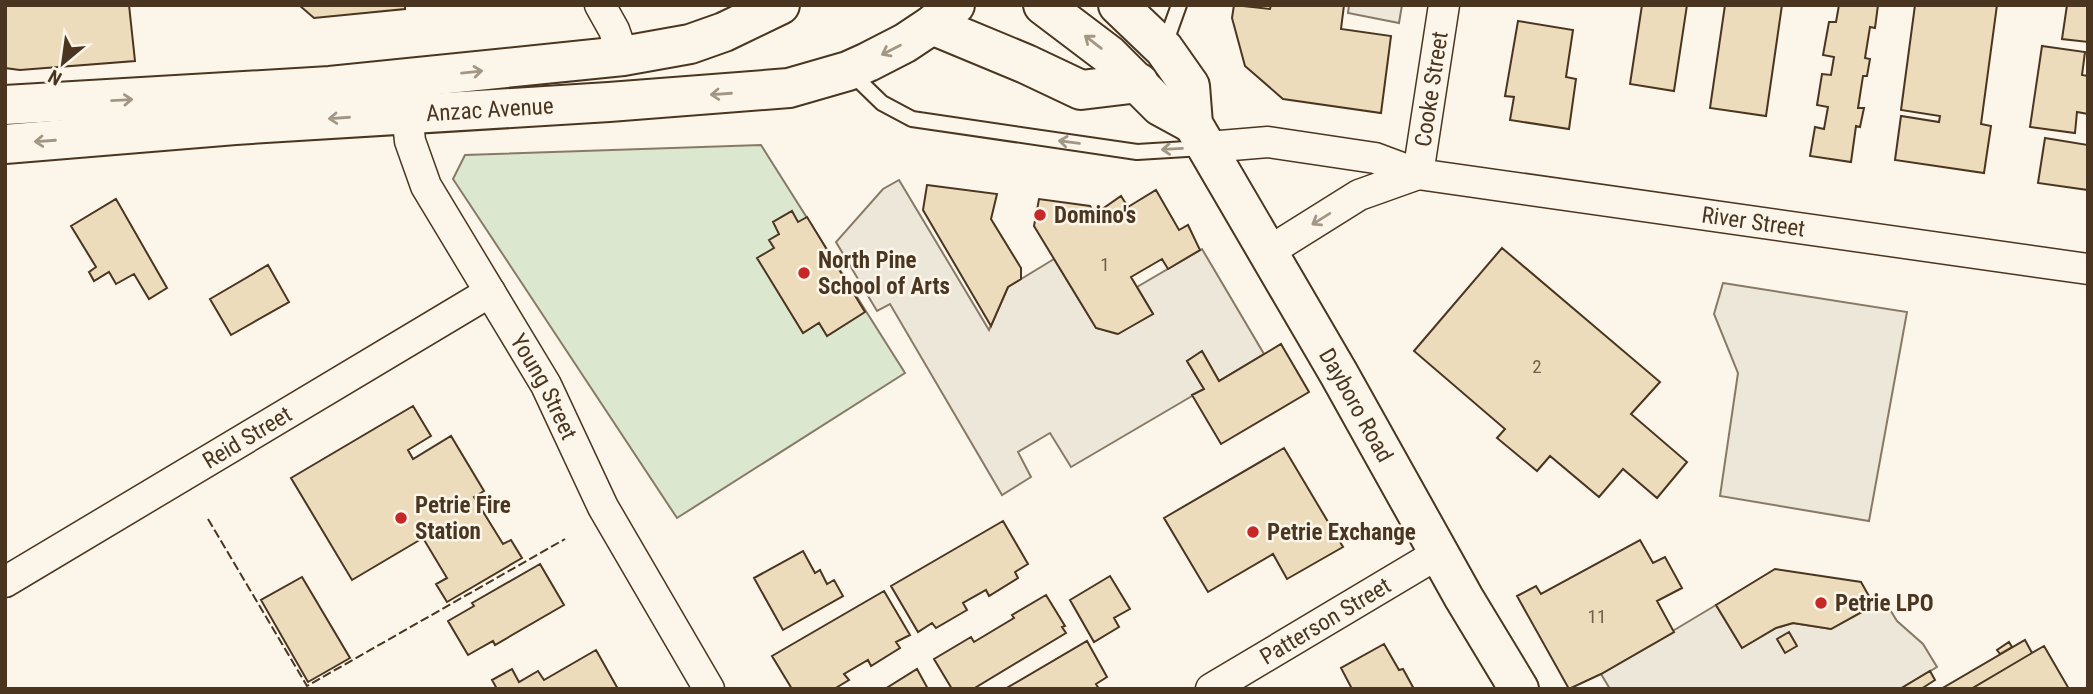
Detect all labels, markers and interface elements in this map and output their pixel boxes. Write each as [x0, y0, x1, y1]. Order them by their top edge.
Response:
north arrow [28, 28, 98, 98]
street label: Cooke Street [1409, 30, 1454, 149]
one-way arrow [1084, 35, 1102, 50]
one-way arrow [882, 43, 902, 57]
text: N [44, 65, 66, 90]
one-way arrow [460, 65, 483, 78]
one-way arrow [710, 88, 733, 101]
street label: Anzac Avenue [425, 92, 554, 127]
one-way arrow [111, 93, 134, 106]
one-way arrow [328, 112, 351, 125]
one-way arrow [34, 135, 57, 148]
one-way arrow [1059, 136, 1081, 149]
one-way arrow [1161, 143, 1184, 156]
street label: River Street [1700, 201, 1807, 243]
place label: Domino's [1054, 202, 1136, 229]
marker: Domino's [1032, 207, 1048, 223]
one-way arrow [1311, 213, 1331, 227]
place label: North Pine School of Arts [818, 247, 950, 300]
house number: 1 [1100, 253, 1110, 276]
marker: North Pine School of Arts [796, 265, 812, 281]
street label: Young Street [504, 329, 583, 444]
street label: Dayboro Road [1313, 344, 1398, 467]
house number: 2 [1532, 355, 1542, 378]
street label: Reid Street [198, 401, 297, 475]
place label: Petrie Fire Station [415, 492, 511, 545]
marker: Petrie Fire Station [393, 510, 409, 526]
place label: Petrie Exchange [1267, 519, 1416, 546]
marker: Petrie Exchange [1245, 524, 1261, 540]
street label: Patterson Street [1255, 572, 1396, 671]
place label: Petrie LPO [1835, 590, 1934, 617]
marker: Petrie LPO [1813, 595, 1829, 611]
house number: 11 [1588, 605, 1606, 628]

